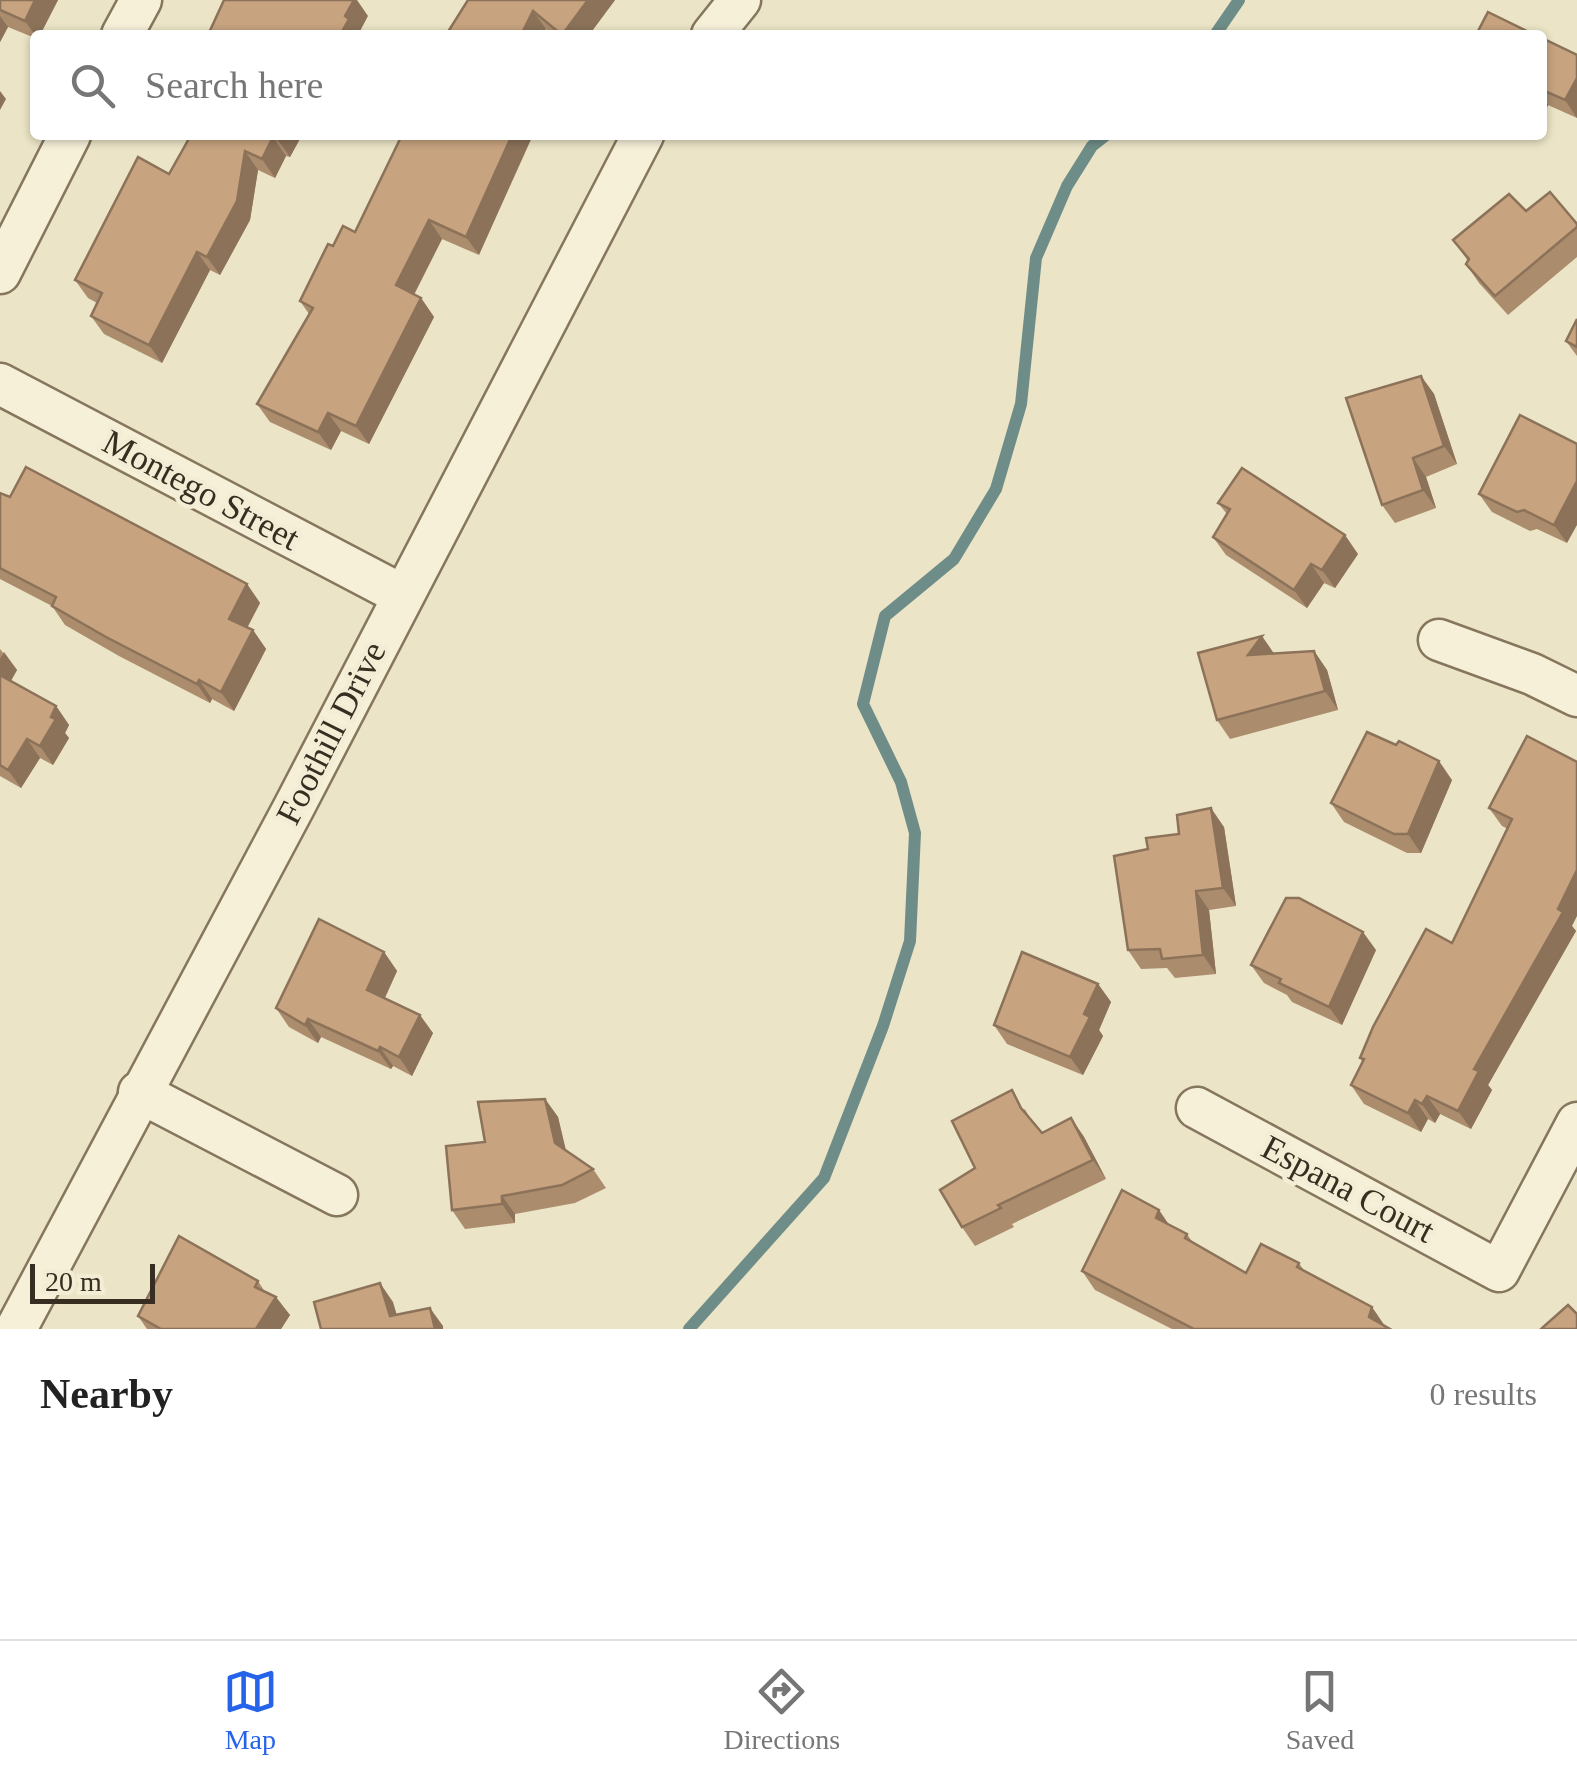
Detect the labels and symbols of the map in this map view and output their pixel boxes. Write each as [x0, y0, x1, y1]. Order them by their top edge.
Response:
street label: Montego Street [96, 422, 306, 558]
street label: Foothill Drive [268, 635, 394, 831]
street label: Espana Court [1255, 1127, 1441, 1251]
scale bar [30, 1259, 155, 1304]

